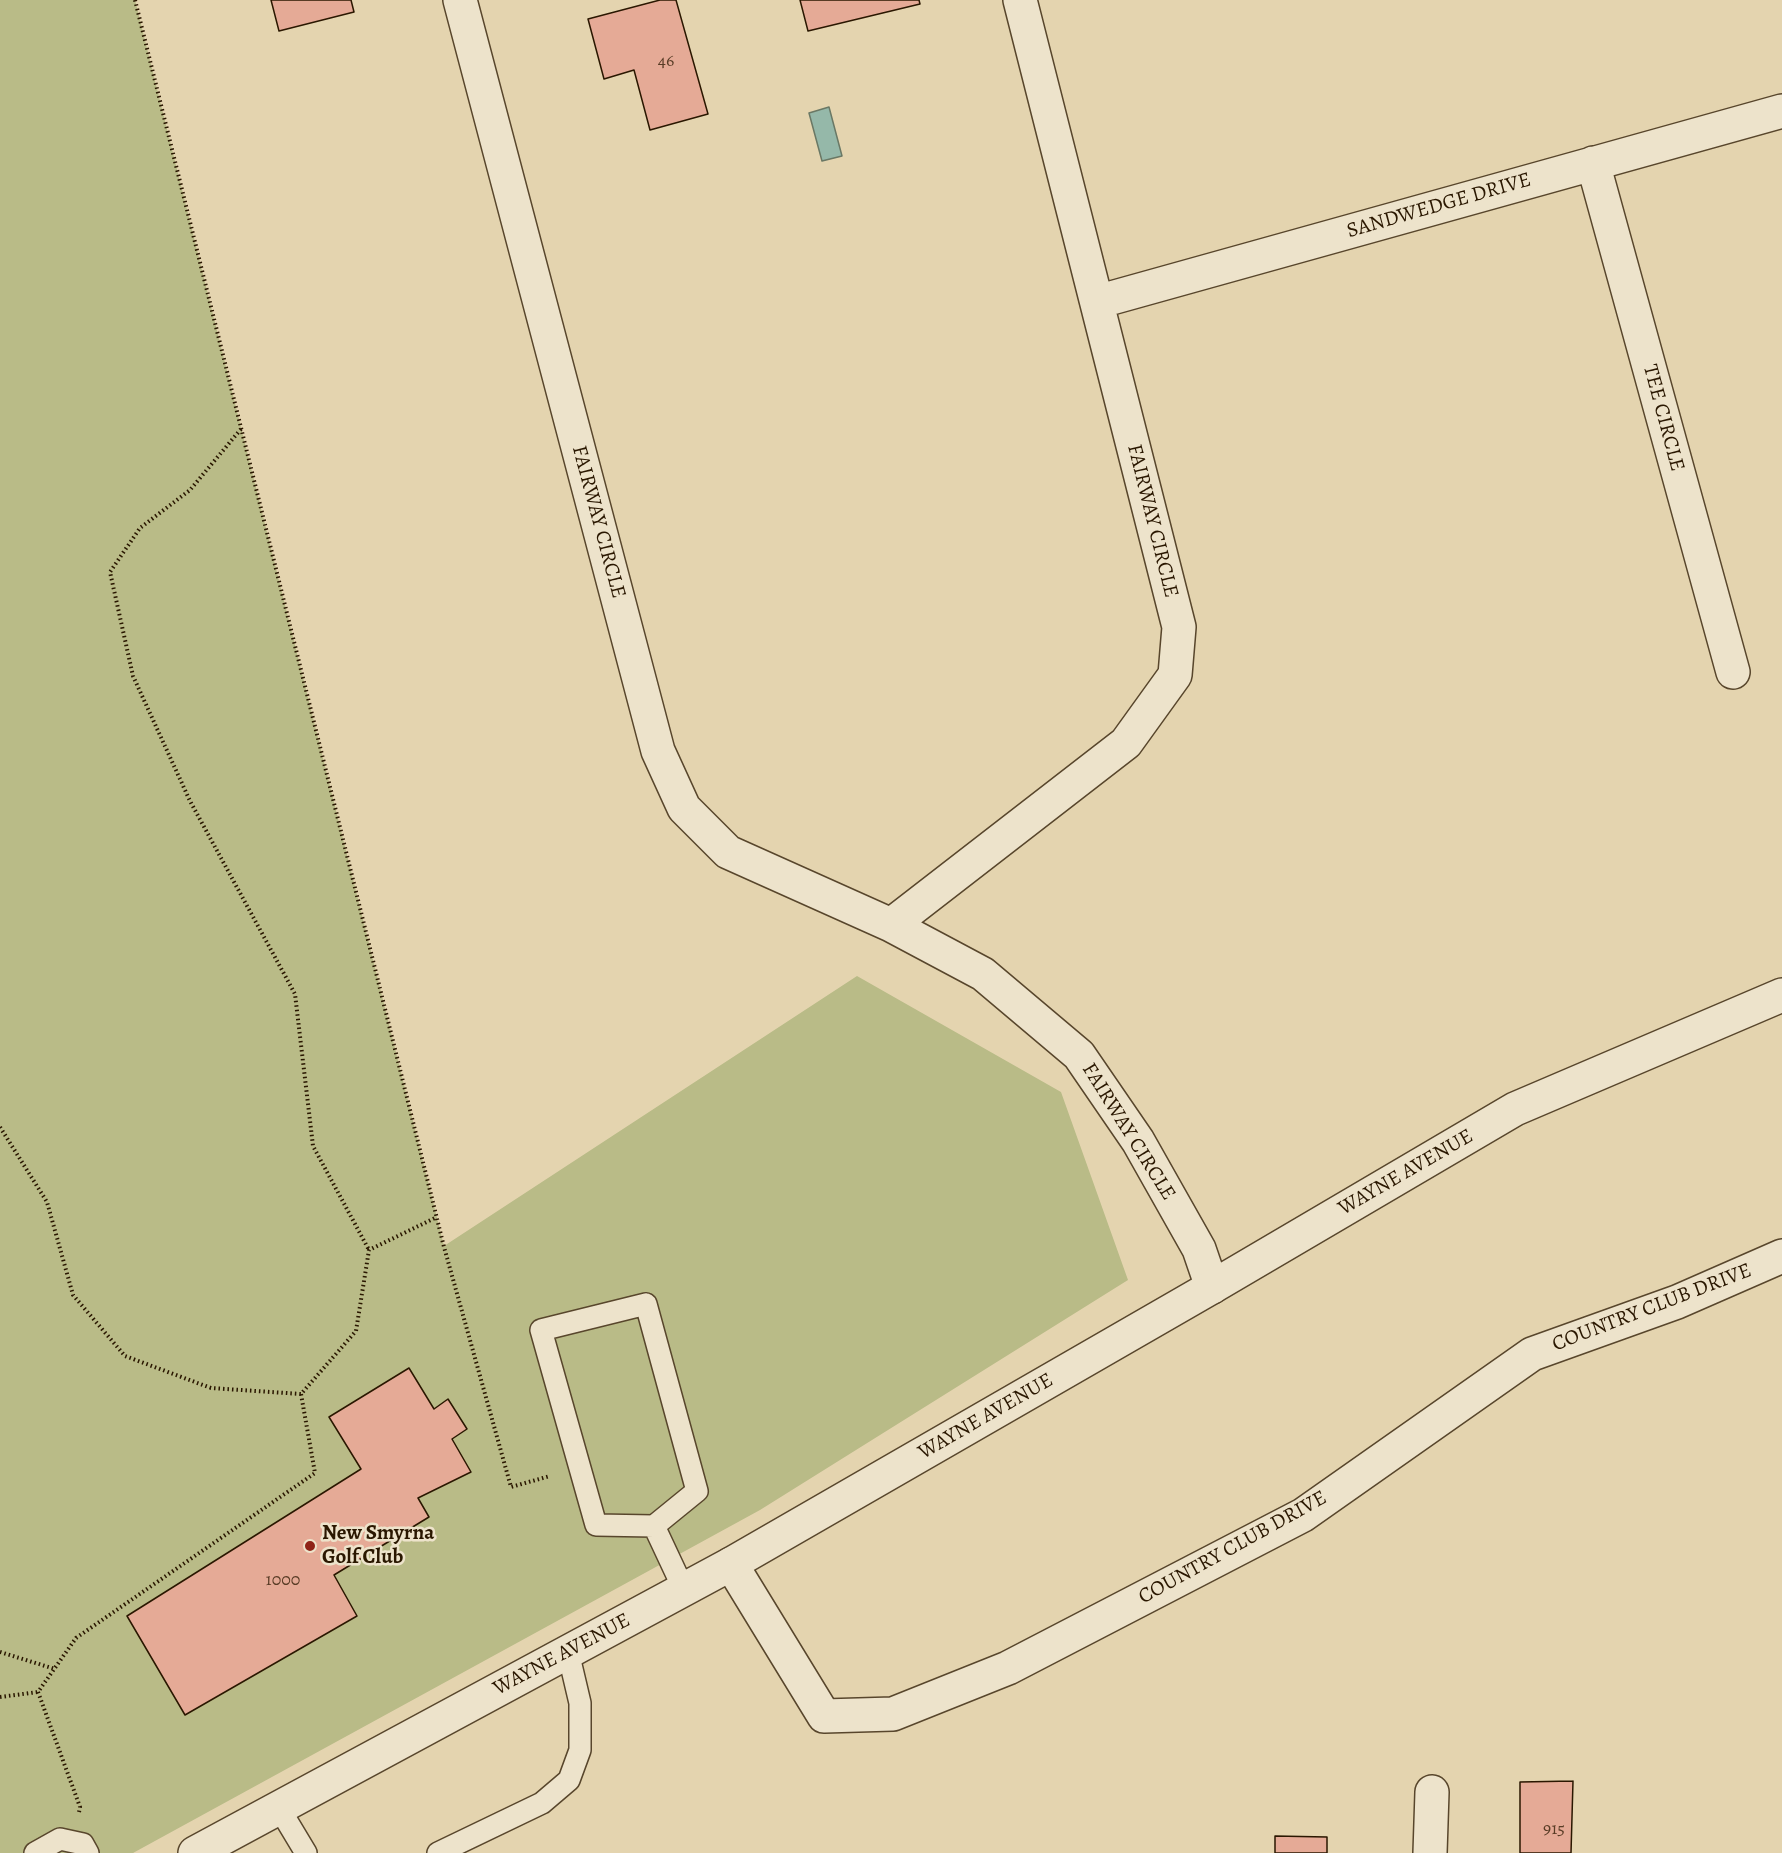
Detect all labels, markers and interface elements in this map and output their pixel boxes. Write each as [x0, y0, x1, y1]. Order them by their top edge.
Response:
house number: 46 [658, 51, 674, 73]
street label: SANDWEDGE DRIVE [1344, 168, 1534, 244]
street label: TEE CIRCLE [1637, 362, 1689, 474]
street label: FAIRWAY CIRCLE [1121, 442, 1183, 600]
street label: FAIRWAY CIRCLE [565, 443, 631, 601]
street label: FAIRWAY CIRCLE [1076, 1059, 1180, 1205]
street label: WAYNE AVENUE [1334, 1124, 1478, 1222]
street label: COUNTRY CLUB DRIVE [1549, 1258, 1755, 1358]
street label: WAYNE AVENUE [914, 1368, 1058, 1466]
street label: COUNTRY CLUB DRIVE [1134, 1486, 1332, 1610]
place label: New Smyrna Golf Club [322, 1521, 434, 1571]
marker: New Smyrna Golf Club [303, 1539, 317, 1553]
house number: 1000 [266, 1570, 300, 1592]
street label: WAYNE AVENUE [489, 1608, 635, 1702]
house number: 915 [1543, 1819, 1565, 1841]

